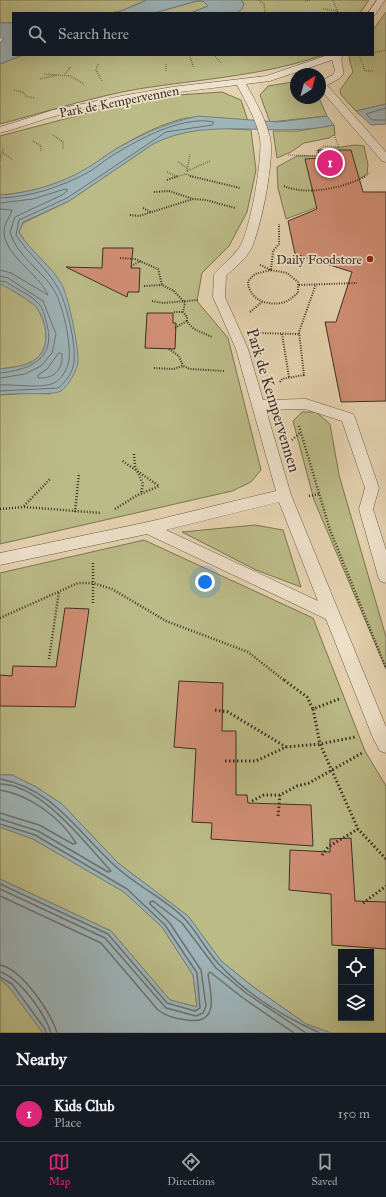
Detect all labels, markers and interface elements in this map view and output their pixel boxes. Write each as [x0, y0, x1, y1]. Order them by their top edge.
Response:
search box [12, 12, 374, 56]
icon: search [26, 23, 48, 45]
text: Search here [58, 25, 129, 43]
north arrow [290, 68, 326, 104]
street label: Park de Kempervennen [58, 83, 180, 121]
pin: 1 [317, 148, 343, 178]
place label: Daily Foodstore [276, 252, 363, 268]
marker: Daily Foodstore [365, 254, 375, 264]
street label: Park de Kempervennen [243, 326, 305, 475]
your location [195, 572, 215, 592]
map controls [338, 949, 374, 1021]
button: locate [338, 949, 374, 985]
button: layers [338, 985, 374, 1021]
text: Nearby [16, 1049, 67, 1070]
text: Kids Club [54, 1097, 114, 1115]
text: 1 [26, 1106, 32, 1122]
text: 150 m [338, 1106, 370, 1122]
text: Place [54, 1115, 81, 1131]
tab: Map [48, 1151, 70, 1188]
tab: Directions [167, 1151, 215, 1188]
tab: Saved [311, 1151, 338, 1188]

